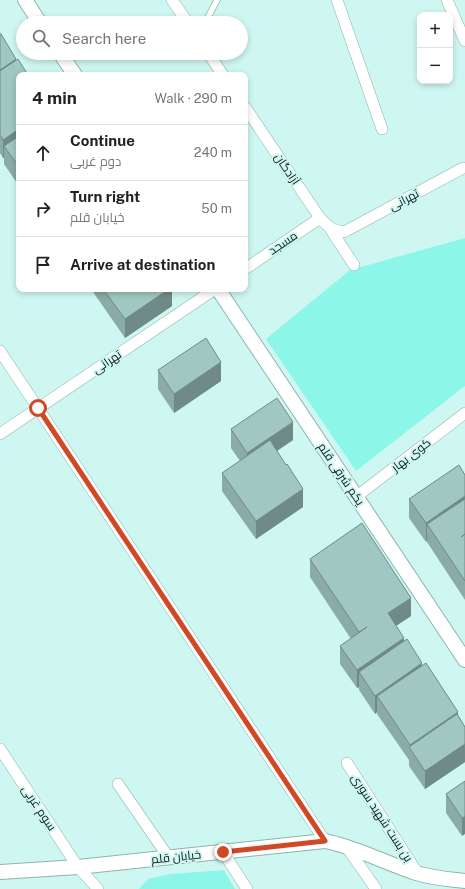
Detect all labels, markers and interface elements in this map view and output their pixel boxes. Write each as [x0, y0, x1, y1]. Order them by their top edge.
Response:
map controls [417, 12, 453, 84]
button: + [417, 12, 453, 48]
search box [16, 16, 248, 60]
icon: search [30, 27, 52, 49]
text: Search here [62, 30, 146, 47]
button: − [417, 48, 453, 84]
text: 4 min [32, 88, 77, 108]
text: Walk · 290 m [154, 91, 232, 106]
text: Continue [70, 132, 135, 149]
icon: ahead [32, 142, 54, 164]
text: 240 m [194, 145, 232, 160]
street label: آزادگان [271, 151, 303, 188]
text: دوم غربی [70, 154, 121, 169]
street label: تهرانی [387, 186, 422, 214]
text: Turn right [70, 188, 140, 205]
icon: right [32, 198, 54, 220]
text: 50 m [201, 201, 232, 216]
text: خیابان قلم [70, 210, 124, 225]
street label: مسجد [266, 228, 300, 258]
icon: arrive [32, 254, 54, 276]
text: Arrive at destination [70, 256, 215, 273]
street label: تهرانی [90, 347, 125, 377]
route start [29, 399, 47, 417]
street label: کوی بهار [388, 435, 433, 475]
street label: یکم شرقی قلم [314, 440, 368, 509]
street label: بن بست شهید سوری [348, 771, 416, 865]
street label: سوم غربی [18, 783, 59, 834]
route end [214, 843, 232, 861]
street label: خیابان قلم [150, 847, 202, 868]

